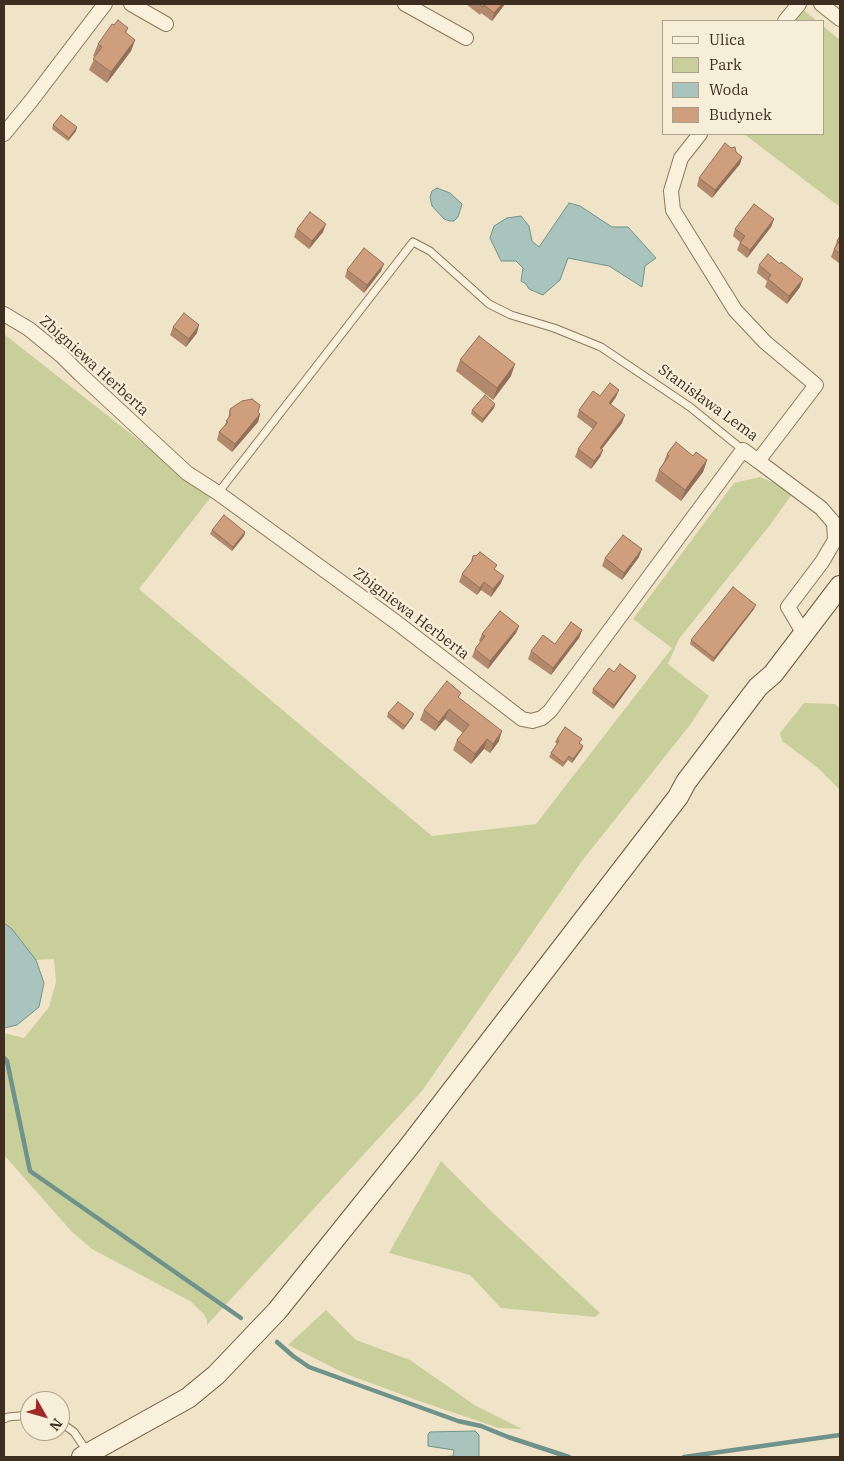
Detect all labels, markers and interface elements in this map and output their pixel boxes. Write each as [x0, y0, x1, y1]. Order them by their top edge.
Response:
legend [662, 20, 824, 135]
text: Ulica [709, 30, 745, 49]
text: Park [709, 55, 742, 74]
text: Woda [709, 80, 749, 99]
text: Budynek [709, 105, 772, 124]
street label: Zbigniewa Herberta [36, 312, 152, 420]
street label: Stanisława Lema [654, 361, 762, 445]
street label: Zbigniewa Herberta [349, 564, 473, 664]
north arrow [20, 1391, 70, 1441]
text: N [46, 1415, 67, 1435]

